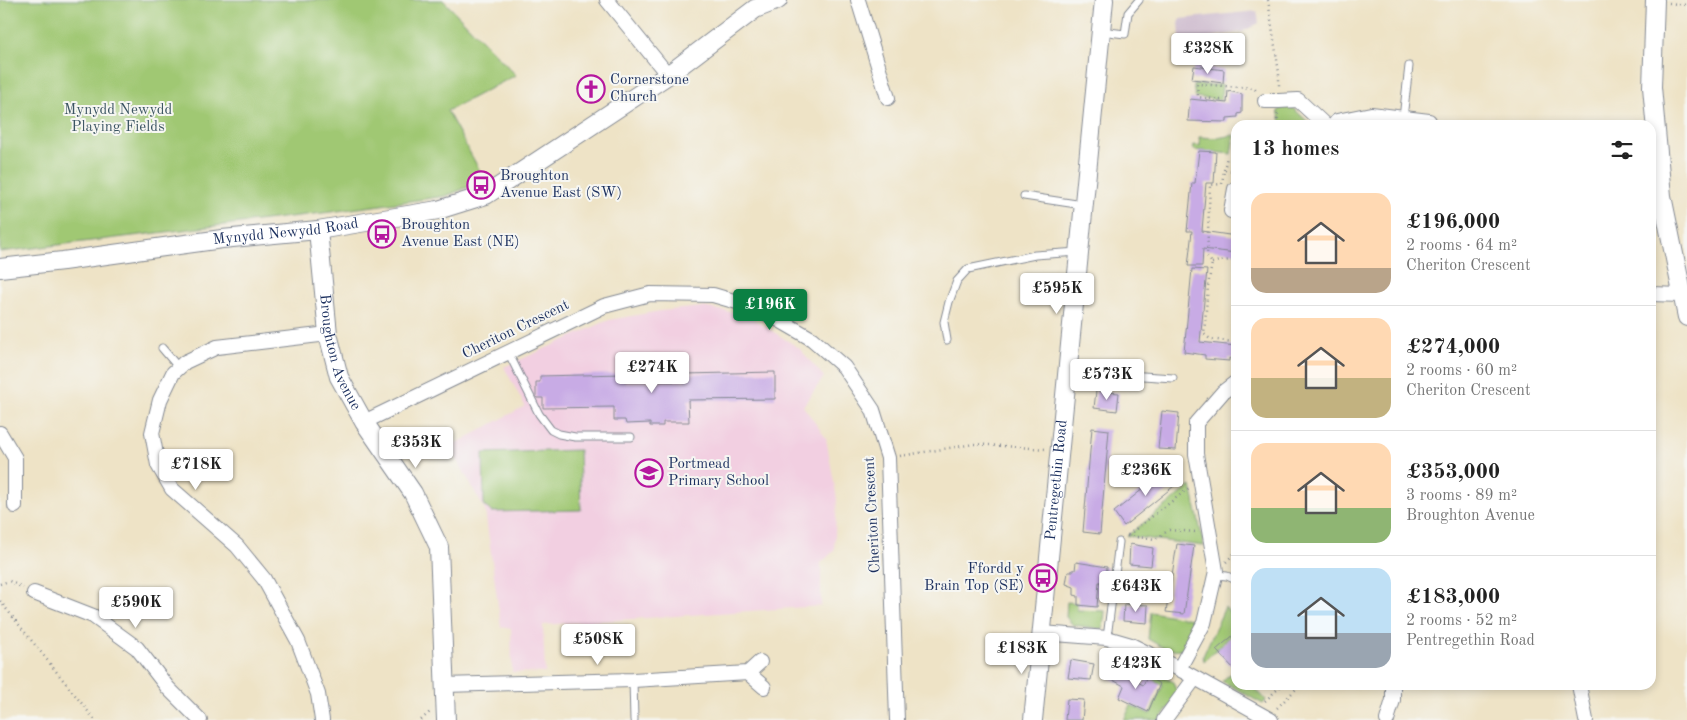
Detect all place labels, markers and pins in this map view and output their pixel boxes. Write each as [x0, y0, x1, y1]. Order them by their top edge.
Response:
pin: £328K [1173, 32, 1243, 75]
place label: Cornerstone Church [610, 73, 689, 105]
church icon: Cornerstone Church [576, 74, 606, 104]
place label: Broughton Avenue East (SW) [500, 169, 622, 201]
bus stop icon: Broughton Avenue East (SW) [466, 170, 496, 200]
place label: Broughton Avenue East (NE) [401, 218, 520, 250]
bus stop icon: Broughton Avenue East (NE) [367, 219, 397, 249]
pin: £595K [1022, 272, 1092, 315]
pin: £196K [735, 288, 805, 331]
pin: £274K [617, 352, 687, 394]
pin: £573K [1072, 358, 1142, 401]
pin: £353K [381, 426, 451, 469]
pin: £718K [161, 448, 231, 491]
pin: £236K [1111, 454, 1181, 497]
place label: Portmead Primary School [668, 457, 769, 489]
school or university icon: Portmead Primary School [634, 458, 664, 488]
place label: Ffordd y Brain Top (SE) [924, 562, 1024, 594]
bus stop icon: Ffordd y Brain Top (SE) [1028, 563, 1058, 593]
pin: £643K [1101, 570, 1171, 613]
pin: £590K [101, 586, 171, 629]
pin: £508K [563, 624, 633, 666]
pin: £183K [987, 632, 1057, 675]
pin: £423K [1101, 648, 1171, 690]

